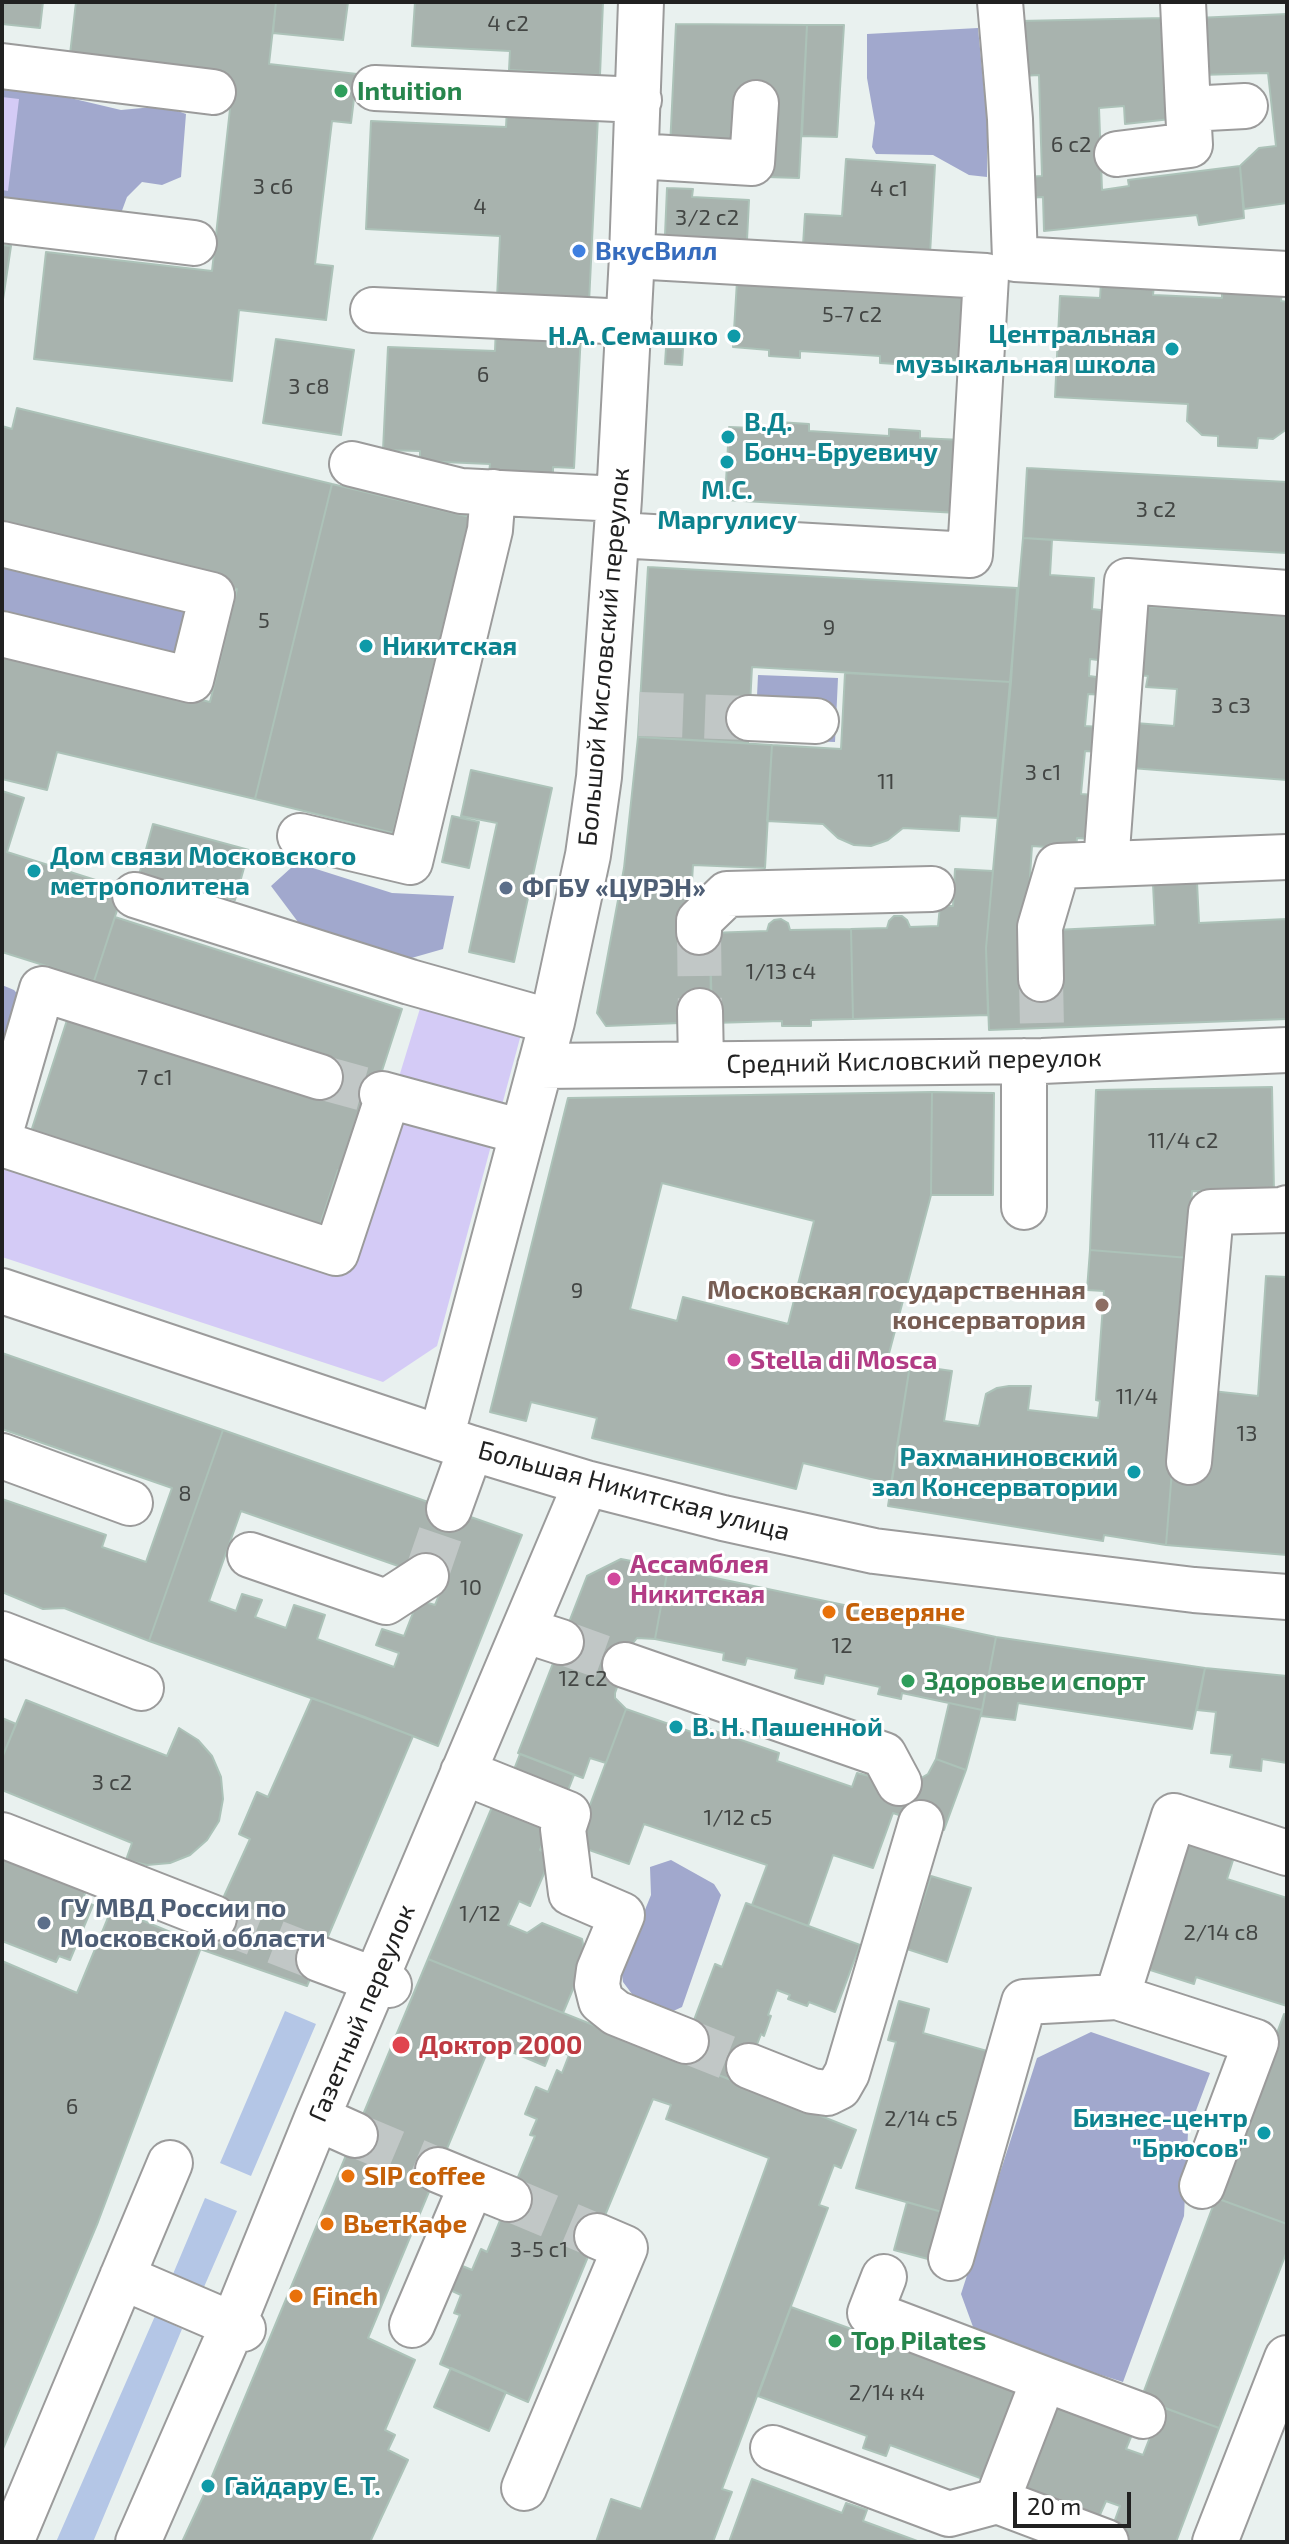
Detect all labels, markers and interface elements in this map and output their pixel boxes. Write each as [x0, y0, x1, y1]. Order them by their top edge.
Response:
house number: 4 с2 [487, 11, 529, 37]
place label: Intuition [357, 75, 462, 107]
marker: Intuition [332, 82, 350, 100]
house number: 6 с2 [1051, 132, 1091, 158]
house number: 3 с6 [253, 174, 293, 200]
house number: 4 с1 [870, 176, 908, 202]
house number: 4 [473, 194, 487, 220]
house number: 3/2 с2 [675, 205, 739, 231]
place label: ВкусВилл [595, 235, 717, 267]
marker: ВкусВилл [570, 242, 588, 260]
house number: 5-7 с2 [822, 302, 882, 328]
place label: Центральная музыкальная школа [895, 318, 1156, 380]
place label: Н.А. Семашко [548, 320, 718, 352]
marker: Н.А. Семашко [725, 327, 743, 345]
marker: Центральная музыкальная школа [1163, 340, 1181, 358]
house number: 6 [477, 362, 489, 388]
house number: 3 с8 [288, 374, 330, 400]
place label: В.Д. Бонч-Бруевичу [744, 406, 938, 468]
marker: В.Д. Бонч-Бруевичу [719, 428, 737, 446]
marker: М.С. Маргулису [718, 453, 736, 471]
street label: Большой Кисловский переулок [572, 466, 636, 848]
place label: М.С. Маргулису [657, 474, 797, 536]
house number: 3 с2 [1136, 497, 1176, 523]
house number: 5 [258, 608, 270, 634]
house number: 9 [823, 615, 835, 641]
place label: Никитская [382, 630, 517, 662]
marker: Никитская [357, 637, 375, 655]
house number: 3 с3 [1211, 693, 1251, 719]
house number: 3 с1 [1025, 760, 1061, 786]
house number: 11 [877, 769, 895, 795]
place label: Дом связи Московского метрополитена [50, 840, 356, 902]
marker: Дом связи Московского метрополитена [25, 862, 43, 880]
place label: ФГБУ «ЦУРЭН» [522, 872, 706, 904]
marker: ФГБУ «ЦУРЭН» [497, 879, 515, 897]
house number: 1/13 с4 [746, 959, 816, 985]
street label: Средний Кисловский переулок [726, 1042, 1102, 1080]
house number: 7 с1 [137, 1065, 173, 1091]
house number: 11/4 с2 [1148, 1128, 1218, 1154]
place label: Московская государственная консерватория [707, 1274, 1086, 1336]
house number: 9 [571, 1278, 583, 1304]
marker: Московская государственная консерватория [1093, 1296, 1111, 1314]
place label: Stella di Mosca [750, 1344, 937, 1376]
marker: Stella di Mosca [725, 1351, 743, 1369]
house number: 11/4 [1116, 1384, 1158, 1410]
house number: 13 [1237, 1421, 1257, 1447]
street label: Большая Никитская улица [475, 1434, 793, 1548]
place label: Рахманиновский зал Консерватории [872, 1441, 1118, 1502]
marker: Рахманиновский зал Консерватории [1125, 1463, 1143, 1481]
house number: 8 [178, 1481, 192, 1507]
place label: Ассамблея Никитская [630, 1548, 769, 1610]
marker: Ассамблея Никитская [605, 1570, 623, 1588]
house number: 10 [460, 1575, 482, 1601]
place label: Северяне [845, 1596, 965, 1628]
marker: Северяне [820, 1603, 838, 1621]
house number: 12 [831, 1633, 853, 1659]
place label: Здоровье и спорт [924, 1665, 1145, 1697]
house number: 12 с2 [558, 1666, 608, 1692]
marker: Здоровье и спорт [899, 1672, 917, 1690]
place label: В. Н. Пашенной [692, 1711, 883, 1743]
marker: В. Н. Пашенной [667, 1718, 685, 1736]
house number: 3 с2 [92, 1770, 132, 1796]
house number: 1/12 с5 [704, 1805, 772, 1831]
place label: ГУ МВД России по Московской области [60, 1892, 326, 1954]
street label: Газетный переулок [302, 1900, 422, 2126]
house number: 1/12 [459, 1901, 501, 1927]
marker: ГУ МВД России по Московской области [35, 1914, 53, 1932]
house number: 2/14 с8 [1183, 1920, 1259, 1946]
place label: Доктор 2000 [419, 2029, 582, 2061]
marker: Доктор 2000 [390, 2034, 412, 2056]
house number: 6 [66, 2094, 78, 2120]
place label: Бизнес-центр "Брюсов" [1073, 2102, 1248, 2164]
house number: 2/14 с5 [884, 2106, 958, 2132]
marker: Бизнес-центр "Брюсов" [1255, 2124, 1273, 2142]
place label: SIP coffee [364, 2160, 486, 2192]
marker: SIP coffee [339, 2167, 357, 2185]
place label: ВьетКафе [343, 2208, 467, 2240]
marker: ВьетКафе [318, 2215, 336, 2233]
house number: 3-5 с1 [510, 2237, 568, 2263]
place label: Finch [312, 2280, 378, 2312]
marker: Finch [287, 2287, 305, 2305]
place label: Top Pilates [851, 2325, 986, 2357]
marker: Top Pilates [826, 2332, 844, 2350]
house number: 2/14 к4 [849, 2380, 925, 2406]
place label: Гайдару Е. Т. [224, 2470, 381, 2502]
scale bar [1017, 2476, 1135, 2526]
marker: Гайдару Е. Т. [199, 2477, 217, 2495]
text: 20 m [1027, 2491, 1081, 2520]

